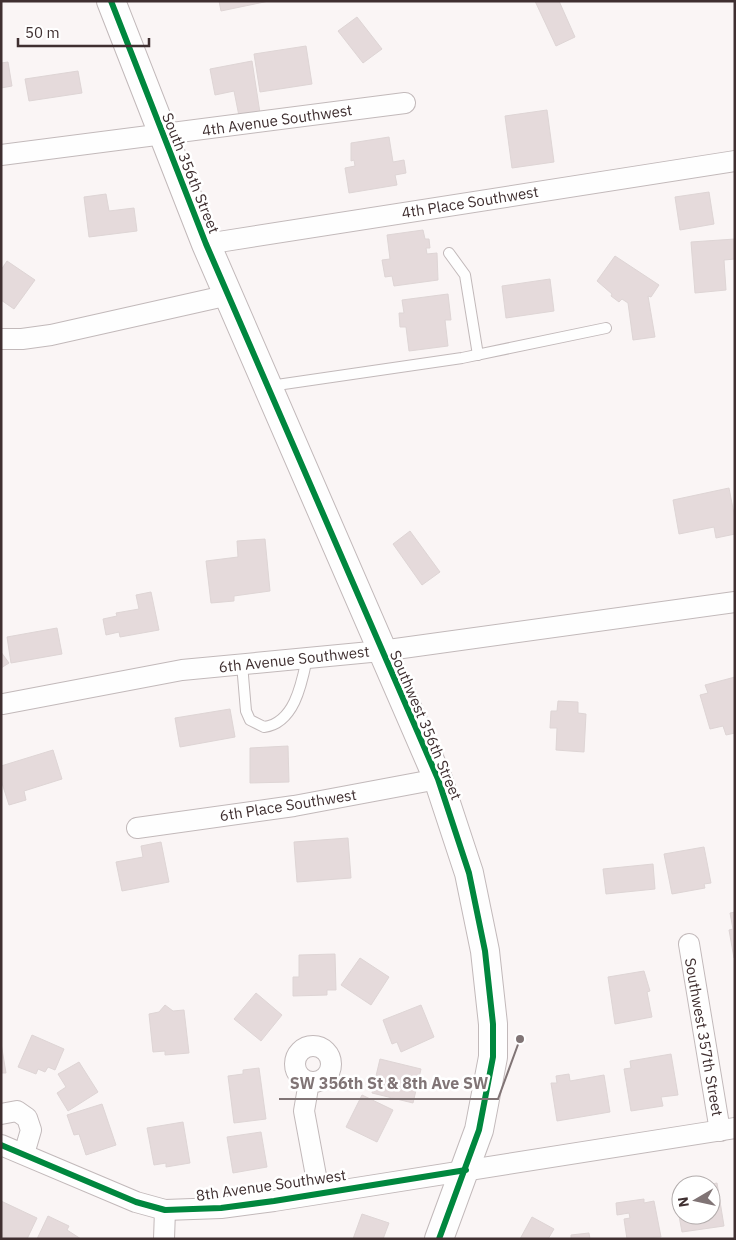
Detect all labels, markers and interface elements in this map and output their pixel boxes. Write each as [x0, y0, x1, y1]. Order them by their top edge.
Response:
scale bar [18, 15, 149, 47]
text: 50 m [25, 23, 60, 42]
street label: 4th Avenue Southwest [201, 100, 353, 140]
street label: South 356th Street [158, 110, 224, 236]
street label: 4th Place Southwest [400, 182, 540, 222]
street label: 6th Avenue Southwest [218, 642, 370, 676]
street label: Southwest 356th Street [386, 647, 466, 803]
street label: 6th Place Southwest [218, 785, 358, 825]
street label: Southwest 357th Street [681, 956, 727, 1118]
callout: SW 356th St & 8th Ave SW [279, 1068, 498, 1099]
text: SW 356th St & 8th Ave SW [290, 1073, 489, 1093]
street label: 8th Avenue Southwest [195, 1165, 347, 1205]
north arrow [671, 1175, 721, 1225]
text: N [673, 1196, 693, 1208]

